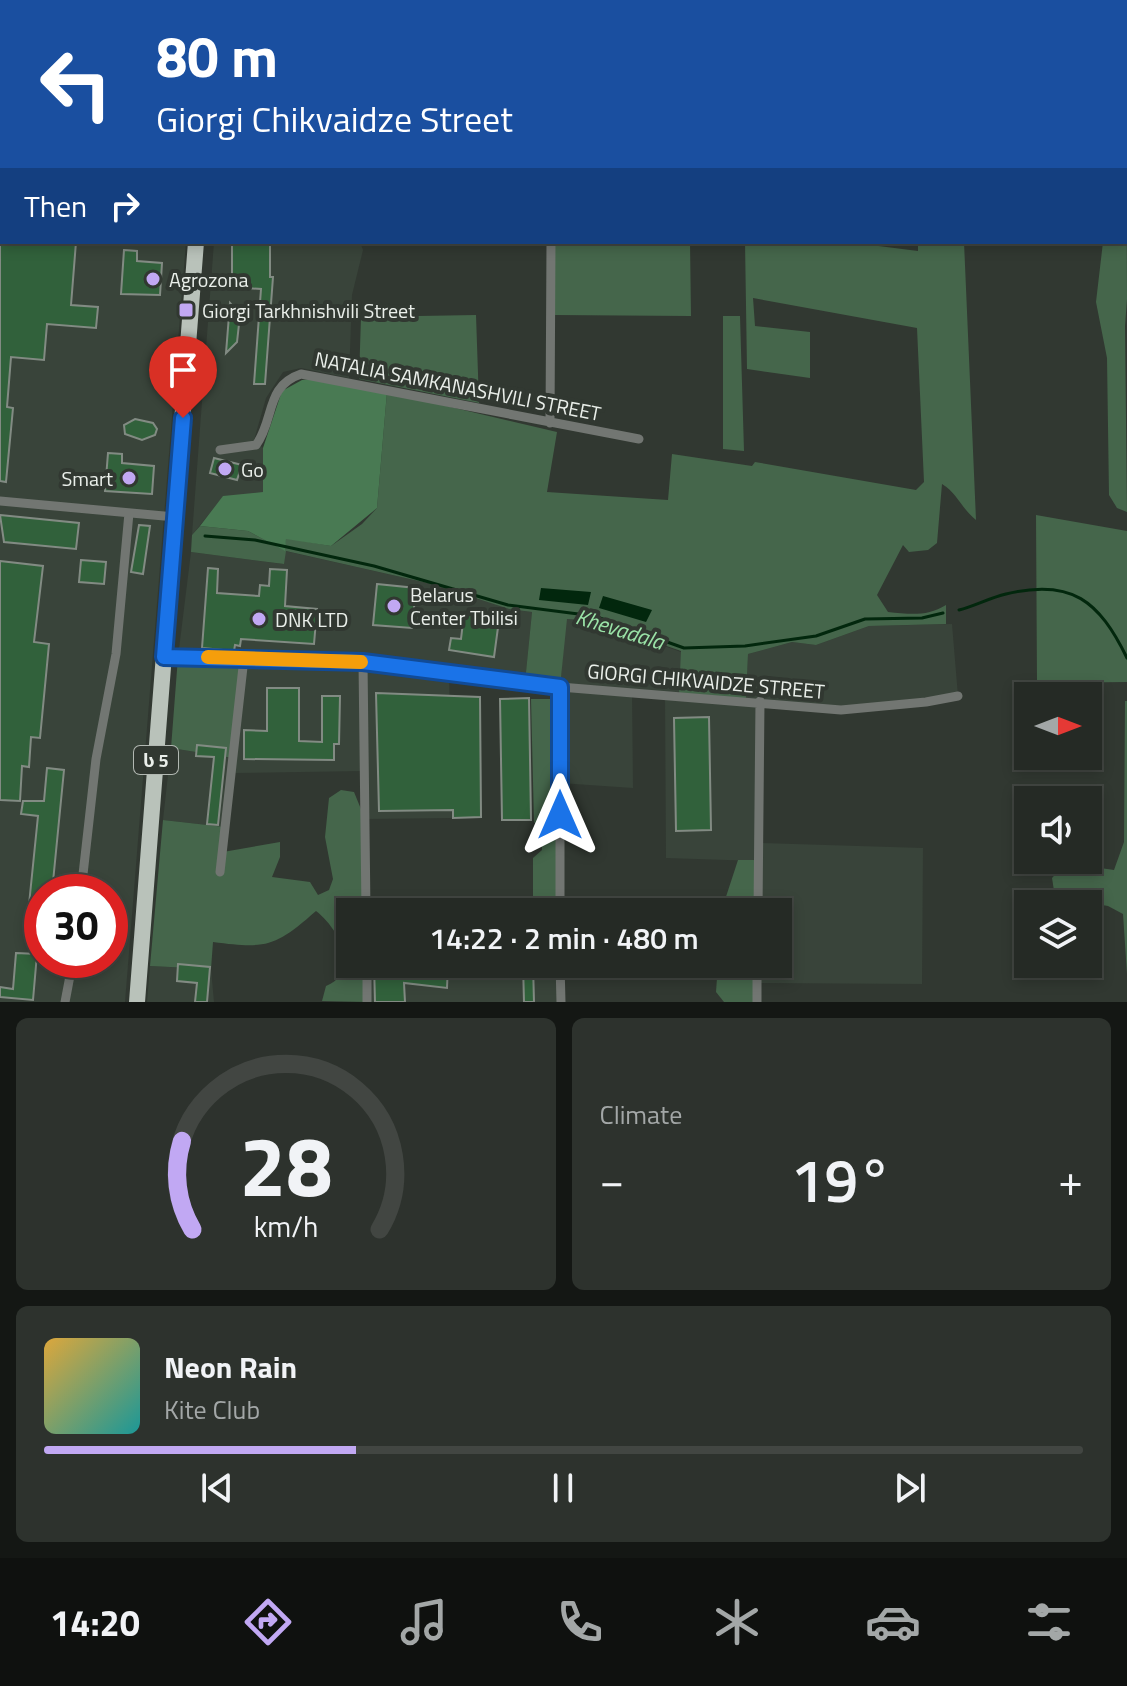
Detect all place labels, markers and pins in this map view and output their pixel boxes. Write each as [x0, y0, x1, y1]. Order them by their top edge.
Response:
place label: Agrozona [169, 264, 249, 295]
marker: Agrozona [144, 270, 162, 288]
place label: Giorgi Tarkhnishvili Street [202, 295, 415, 326]
marker: Giorgi Tarkhnishvili Street [177, 301, 195, 319]
pin [149, 336, 217, 418]
place label: Go [241, 454, 264, 485]
marker: Go [216, 460, 234, 478]
place label: Smart [61, 463, 113, 494]
marker: Smart [120, 469, 138, 487]
place label: Belarus Center Tbilisi [410, 579, 518, 633]
marker: Belarus Center Tbilisi [385, 597, 403, 615]
place label: DNK LTD [275, 604, 348, 635]
marker: DNK LTD [250, 610, 268, 628]

